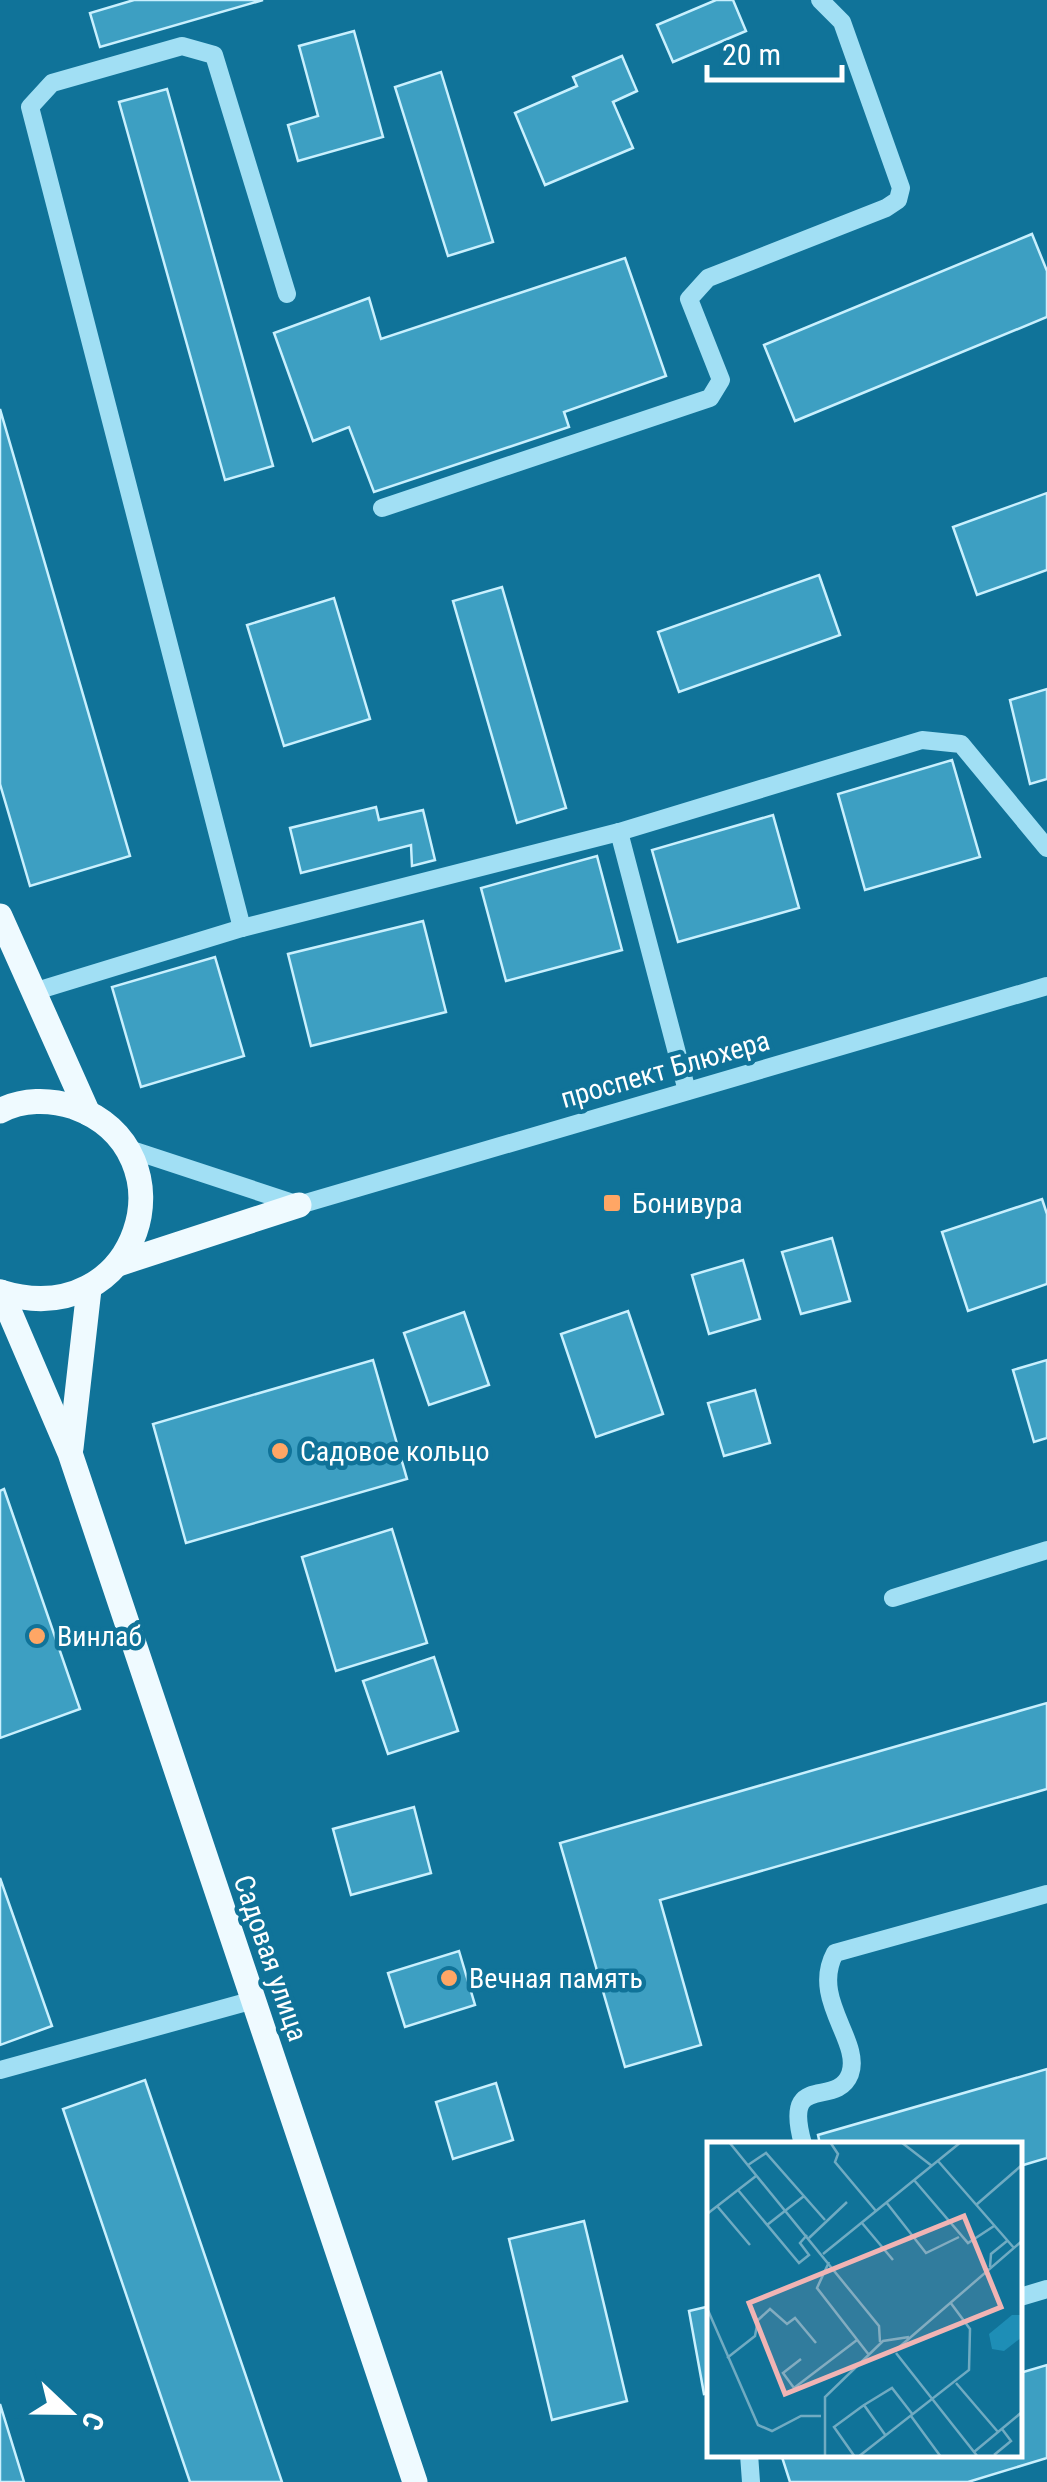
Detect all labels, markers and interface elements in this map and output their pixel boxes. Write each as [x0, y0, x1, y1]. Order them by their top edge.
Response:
scale bar [707, 20, 842, 82]
text: 20 m [722, 37, 781, 72]
street label: проспект Блюхера [557, 1024, 773, 1115]
place label: Бонивура [632, 1187, 743, 1220]
marker: Бонивура [601, 1192, 623, 1214]
place label: Садовое кольцо [300, 1435, 489, 1468]
marker: Садовое кольцо [269, 1440, 291, 1462]
place label: Винлаб [57, 1620, 142, 1653]
marker: Винлаб [26, 1625, 48, 1647]
street label: Садовая улица [227, 1871, 314, 2046]
place label: Вечная память [469, 1962, 643, 1995]
marker: Вечная память [438, 1967, 460, 1989]
inset map [707, 2142, 1022, 2457]
north arrow [20, 2362, 120, 2462]
text: С [74, 2408, 111, 2435]

